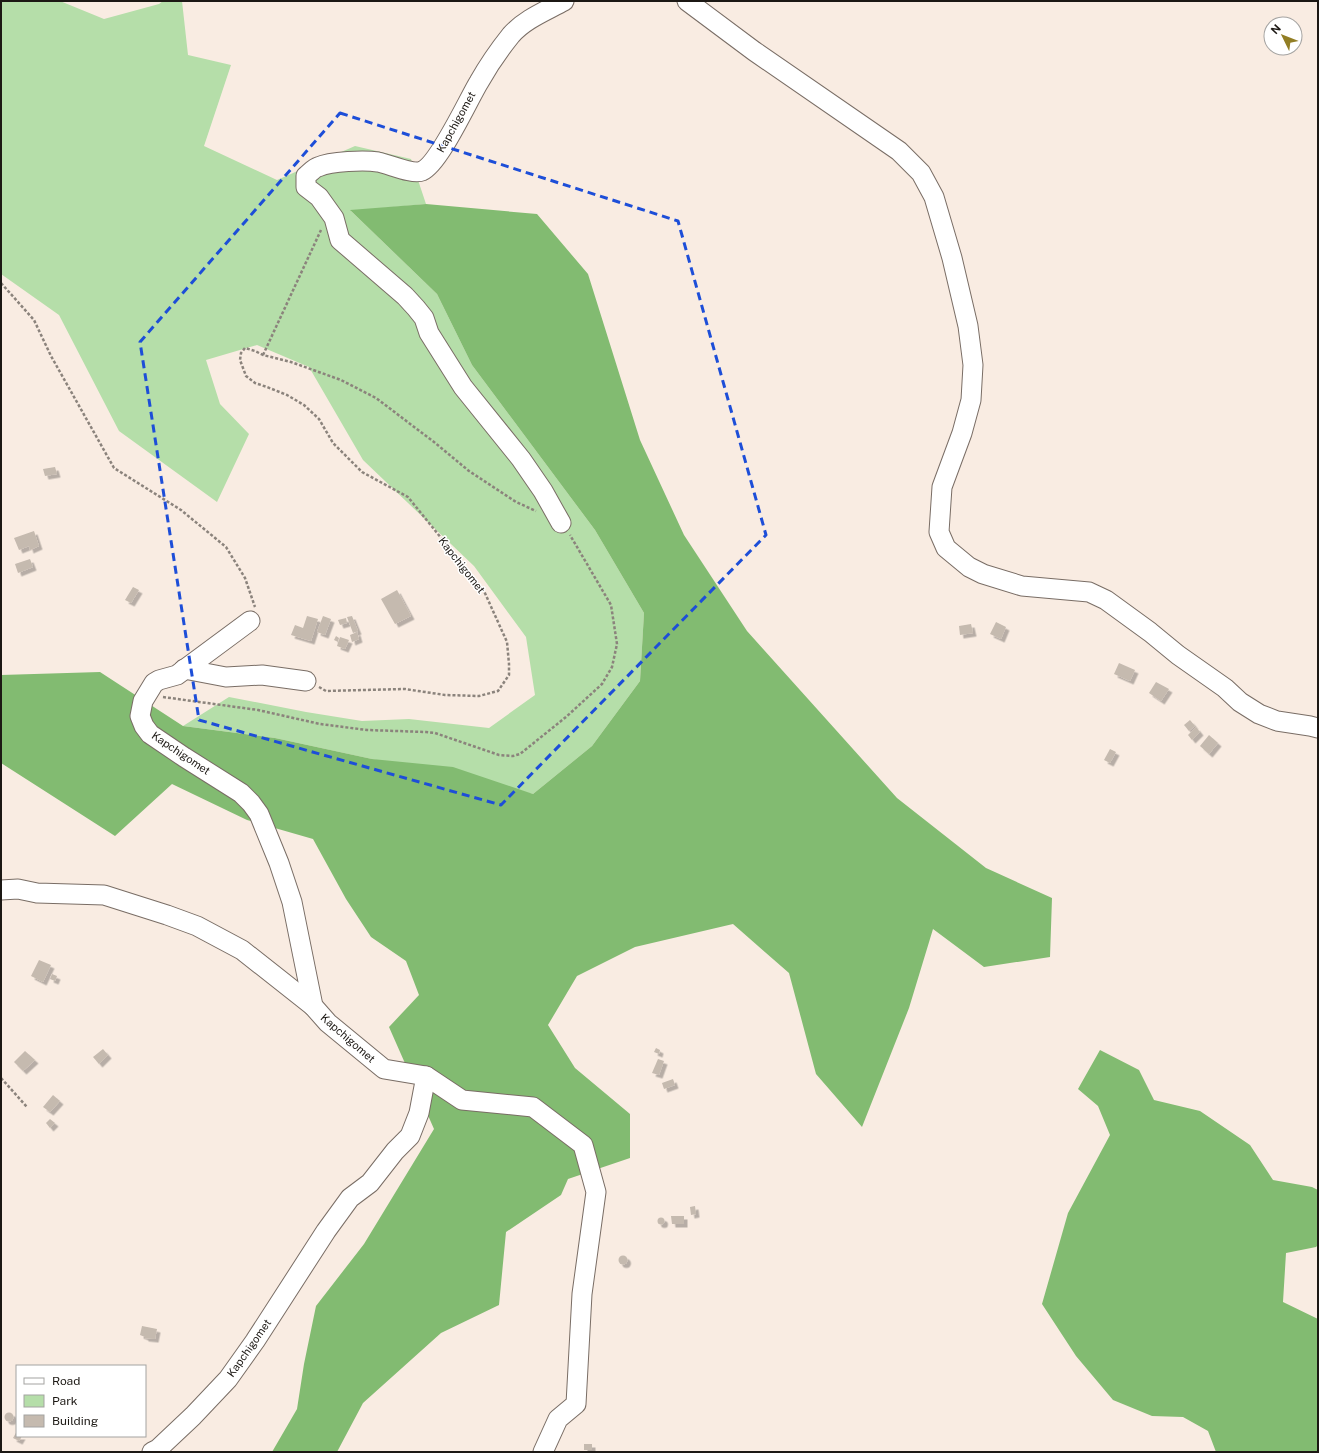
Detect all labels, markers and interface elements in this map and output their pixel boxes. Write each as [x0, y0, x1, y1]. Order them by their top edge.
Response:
north arrow [1263, 16, 1303, 56]
text: N [1268, 22, 1283, 36]
street label: Kapchigomet [434, 90, 478, 154]
street label: Kapchigomet [436, 535, 488, 595]
street label: Kapchigomet [150, 729, 212, 777]
street label: Kapchigomet [319, 1011, 377, 1065]
street label: Kapchigomet [225, 1317, 273, 1379]
legend [16, 1365, 146, 1437]
text: Road [52, 1374, 80, 1388]
text: Park [52, 1394, 78, 1408]
text: Building [52, 1414, 98, 1428]

